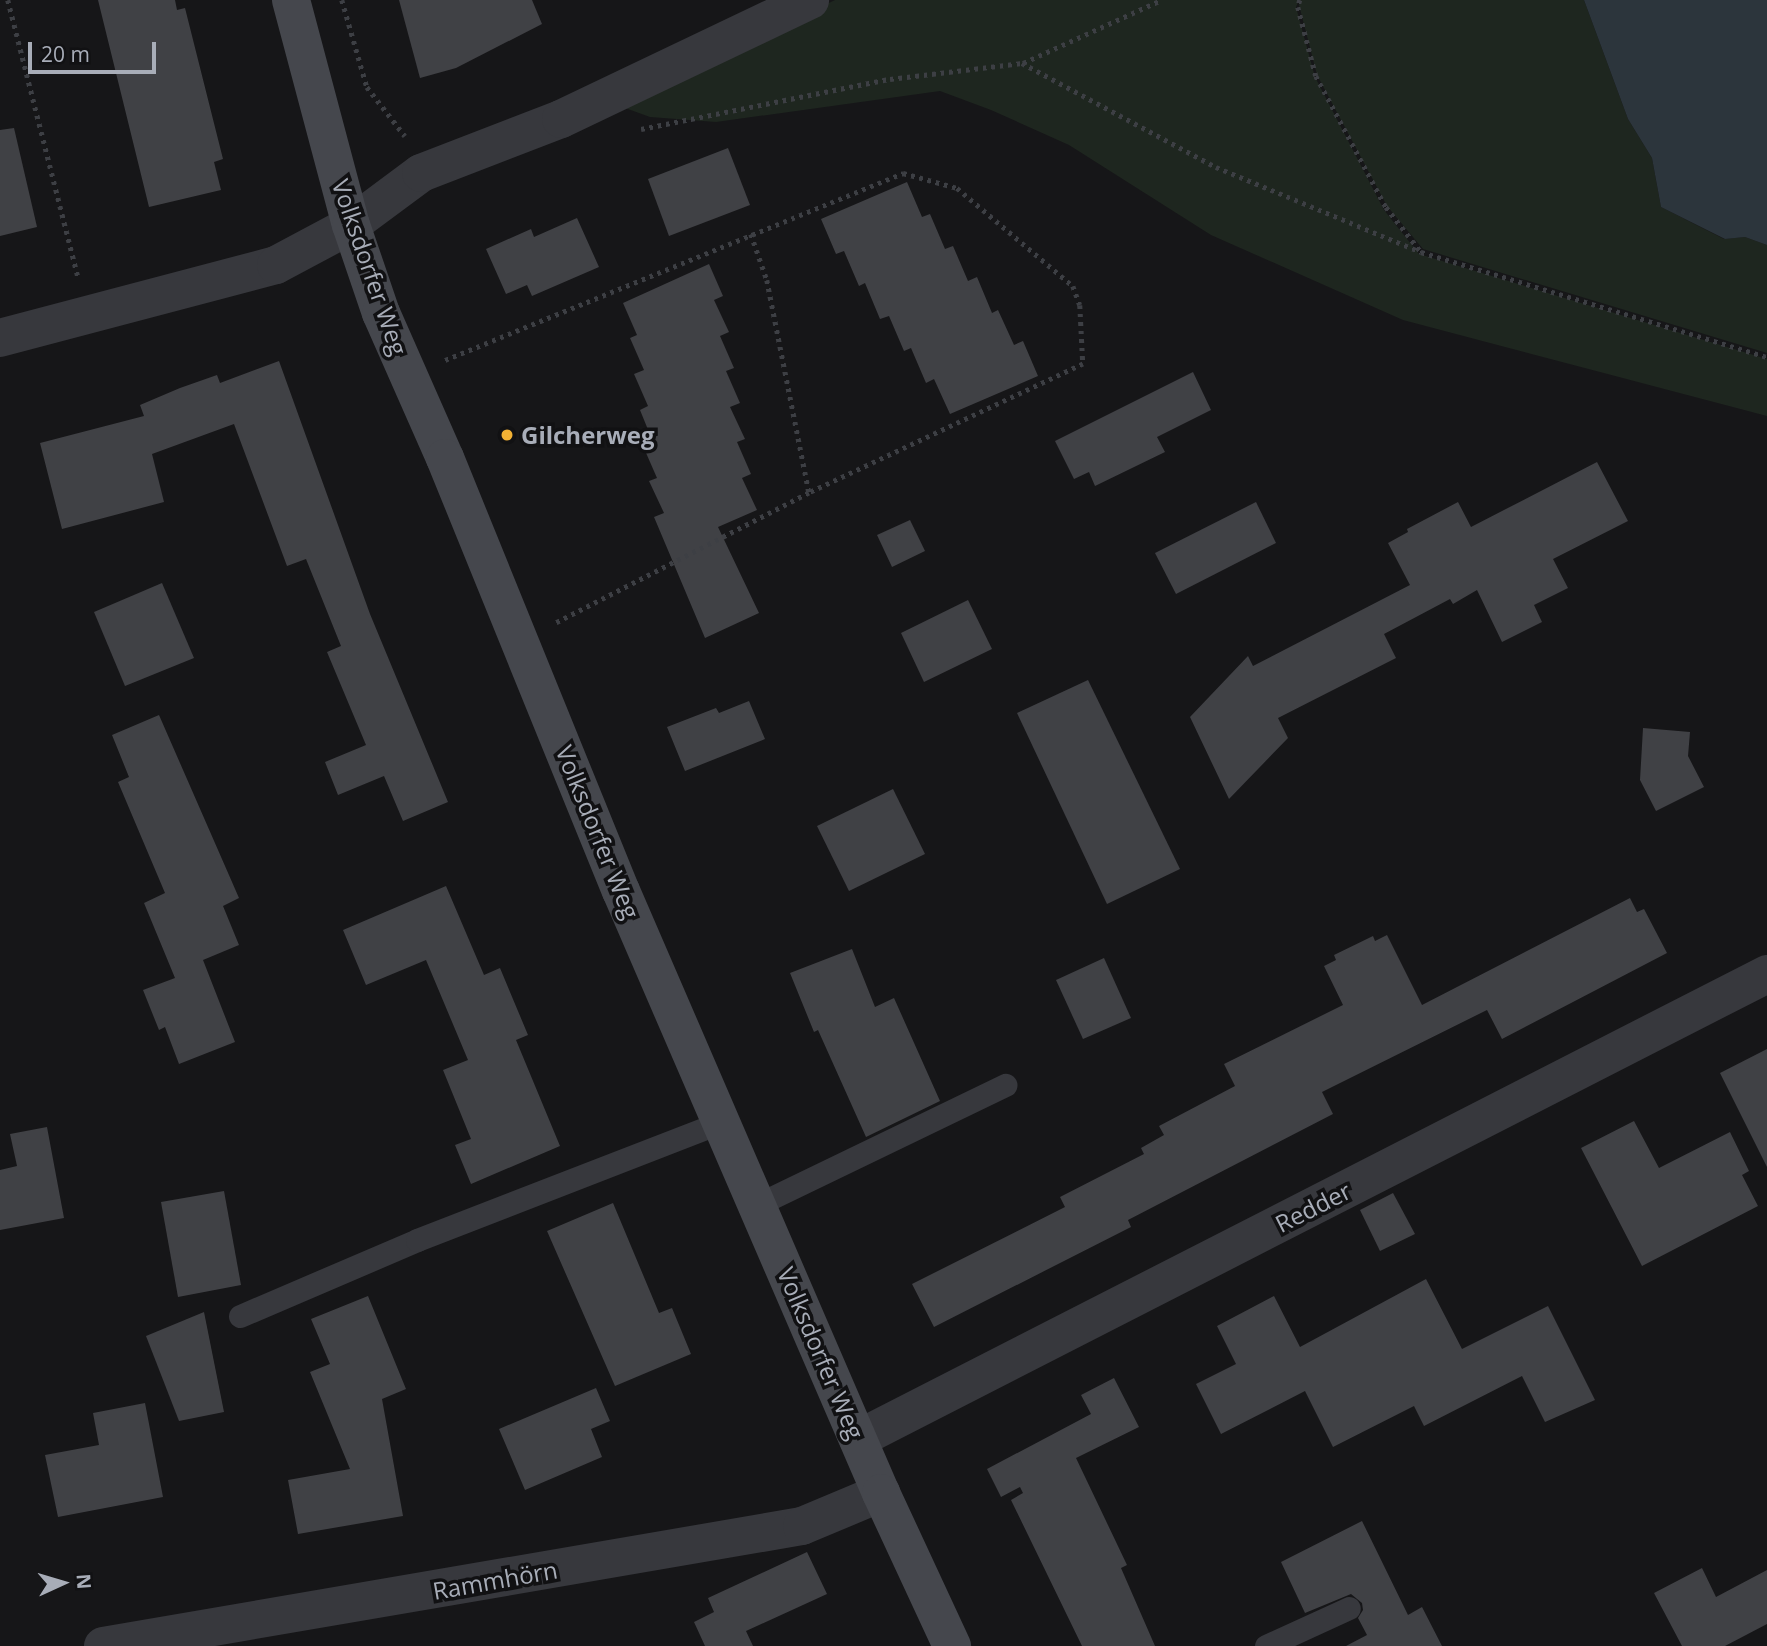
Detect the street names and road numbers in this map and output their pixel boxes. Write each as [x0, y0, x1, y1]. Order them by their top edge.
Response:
street label: Volksdorfer Weg [326, 175, 414, 359]
street label: Volksdorfer Weg [550, 741, 646, 923]
street label: Redder [1270, 1176, 1356, 1238]
street label: Volksdorfer Weg [772, 1263, 870, 1443]
street label: Rammhörn [430, 1555, 560, 1605]

